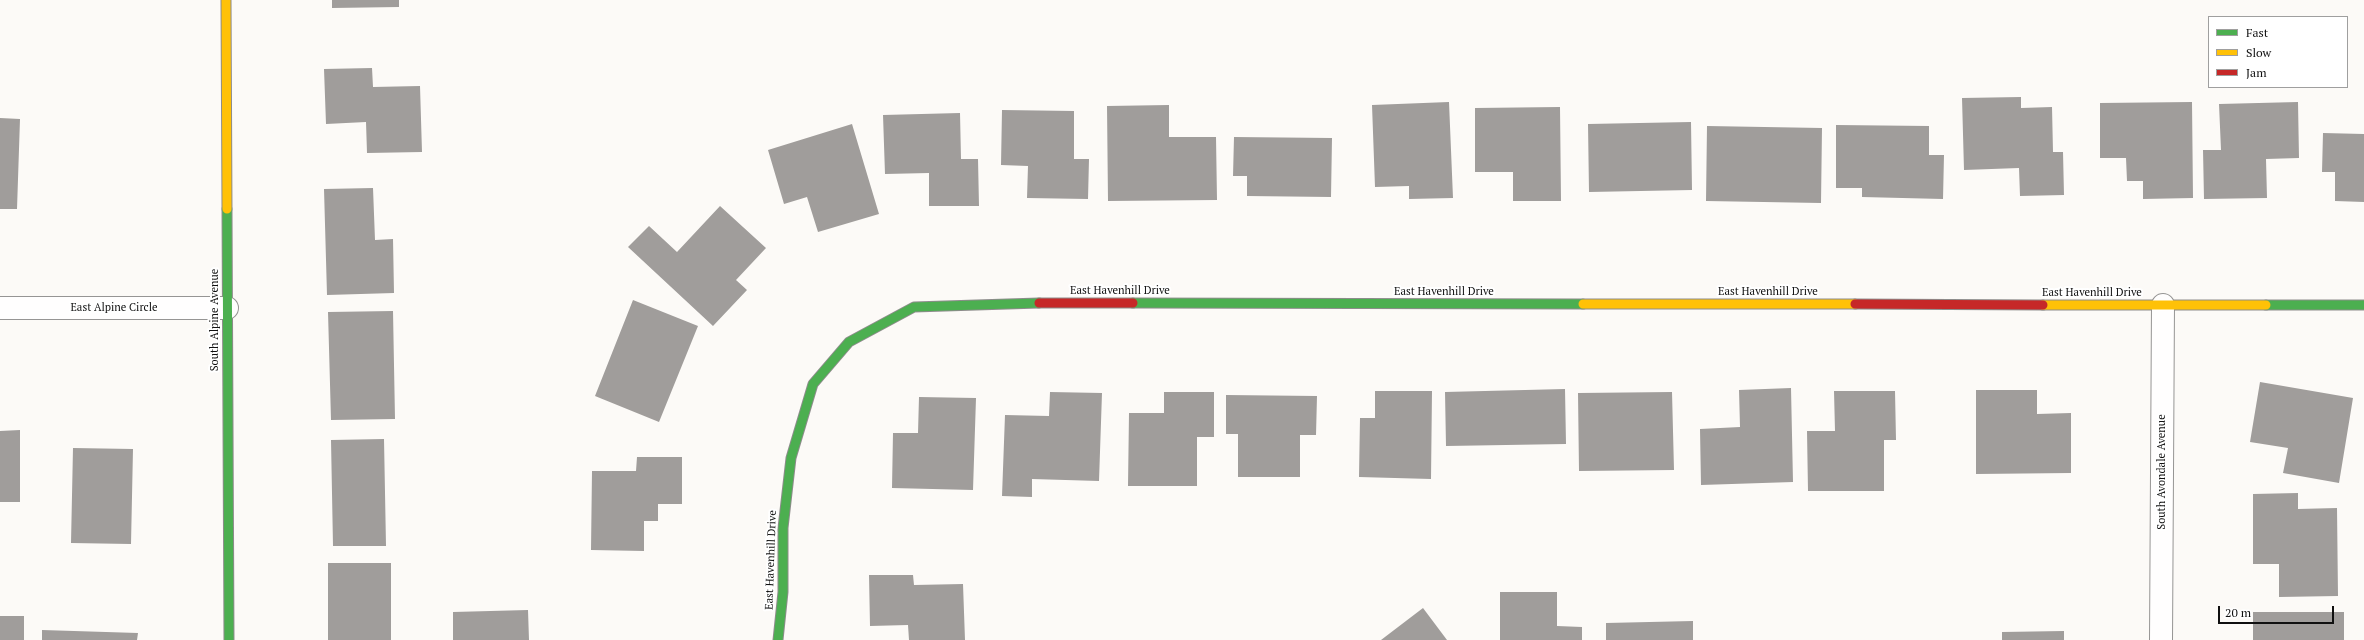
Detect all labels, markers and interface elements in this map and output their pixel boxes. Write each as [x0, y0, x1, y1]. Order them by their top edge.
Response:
legend [2208, 16, 2348, 88]
text: Fast [2246, 25, 2268, 40]
text: Slow [2246, 45, 2271, 60]
text: Jam [2246, 65, 2267, 80]
street label: South Alpine Avenue [208, 269, 222, 371]
street label: East Havenhill Drive [1070, 284, 1170, 298]
street label: East Havenhill Drive [1394, 285, 1494, 299]
street label: East Havenhill Drive [1718, 285, 1818, 299]
street label: East Havenhill Drive [2042, 286, 2142, 300]
street label: East Alpine Circle [70, 301, 158, 315]
street label: South Avondale Avenue [2155, 414, 2169, 530]
street label: East Havenhill Drive [763, 510, 779, 610]
scale bar [2220, 598, 2336, 624]
text: 20 m [2225, 605, 2251, 620]

